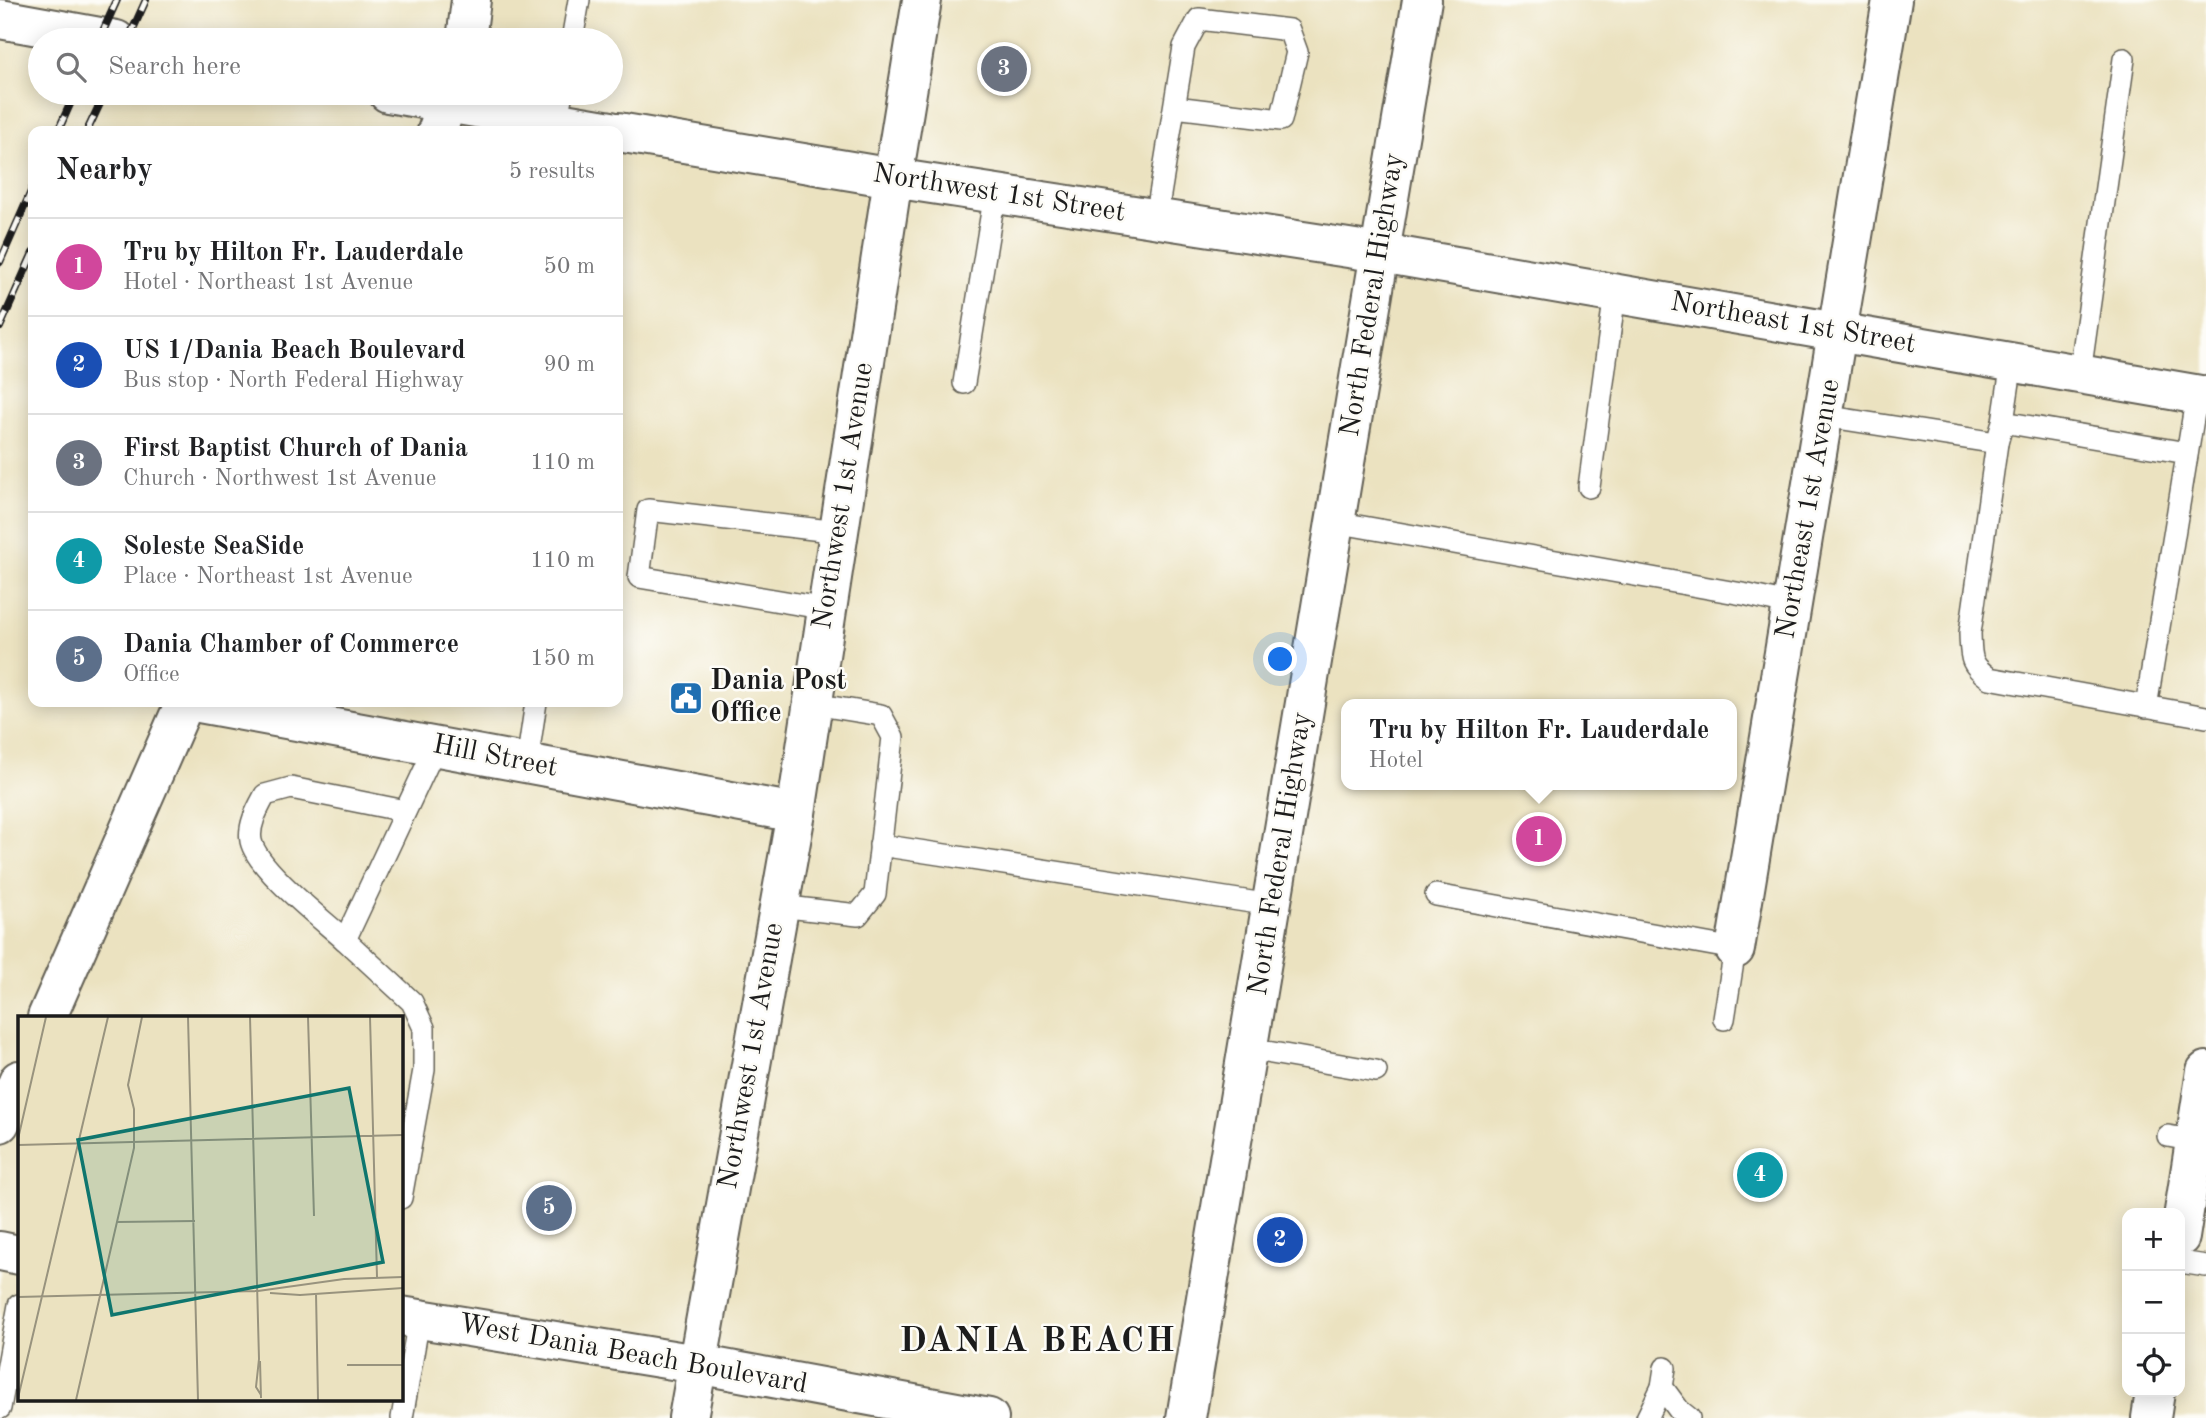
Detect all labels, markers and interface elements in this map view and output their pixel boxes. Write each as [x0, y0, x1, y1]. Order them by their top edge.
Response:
search box [28, 28, 623, 105]
pin: 3 [981, 43, 1027, 95]
icon: search [52, 48, 90, 86]
text: Search here [108, 54, 241, 80]
street label: North Federal Highway [1337, 151, 1409, 439]
text: Nearby [56, 156, 153, 186]
text: 5 results [509, 160, 595, 183]
street label: Northwest 1st Street [871, 160, 1127, 228]
text: Tru by Hilton Fr. Lauderdale [123, 240, 464, 266]
text: 1 [72, 255, 86, 278]
text: 50 m [544, 255, 595, 278]
text: Hotel · Northeast 1st Avenue [123, 271, 413, 294]
street label: Northeast 1st Street [1668, 289, 1918, 359]
text: US 1/Dania Beach Boulevard [123, 338, 465, 364]
text: 2 [72, 353, 86, 376]
text: 90 m [544, 353, 595, 376]
street label: Northwest 1st Avenue [809, 360, 879, 632]
text: Bus stop · North Federal Highway [123, 369, 464, 392]
street label: Northeast 1st Avenue [1772, 377, 1846, 641]
text: First Baptist Church of Dania [123, 436, 468, 462]
text: 3 [72, 451, 86, 474]
text: 110 m [530, 451, 595, 474]
text: Church · Northwest 1st Avenue [123, 467, 436, 490]
text: Soleste SeaSide [123, 534, 304, 560]
text: 4 [72, 549, 86, 572]
text: 110 m [530, 549, 595, 572]
text: Place · Northeast 1st Avenue [123, 565, 413, 588]
text: Dania Chamber of Commerce [123, 632, 459, 658]
your location [1263, 642, 1297, 676]
text: 5 [72, 647, 86, 670]
text: 150 m [530, 647, 595, 670]
text: Office [123, 663, 180, 686]
place label: Dania Post Office [710, 668, 847, 728]
public building icon: Dania Post Office [667, 679, 705, 717]
popup [1341, 699, 1737, 790]
street label: North Federal Highway [1245, 710, 1317, 998]
text: Tru by Hilton Fr. Lauderdale [1369, 718, 1709, 744]
street label: Hill Street [430, 731, 560, 783]
text: Hotel [1369, 749, 1423, 772]
pin: 1 [1516, 813, 1562, 865]
street label: Northwest 1st Avenue [715, 921, 789, 1191]
inset map [18, 1016, 402, 1400]
pin: 4 [1737, 1149, 1783, 1201]
pin: 5 [526, 1182, 572, 1234]
map controls [2122, 1208, 2185, 1397]
button: + [2122, 1208, 2185, 1271]
pin: 2 [1257, 1214, 1303, 1266]
button: − [2122, 1271, 2185, 1334]
street label: West Dania Beach Boulevard [456, 1311, 810, 1399]
district label: DANIA BEACH [899, 1324, 1177, 1359]
button: locate [2122, 1334, 2185, 1397]

